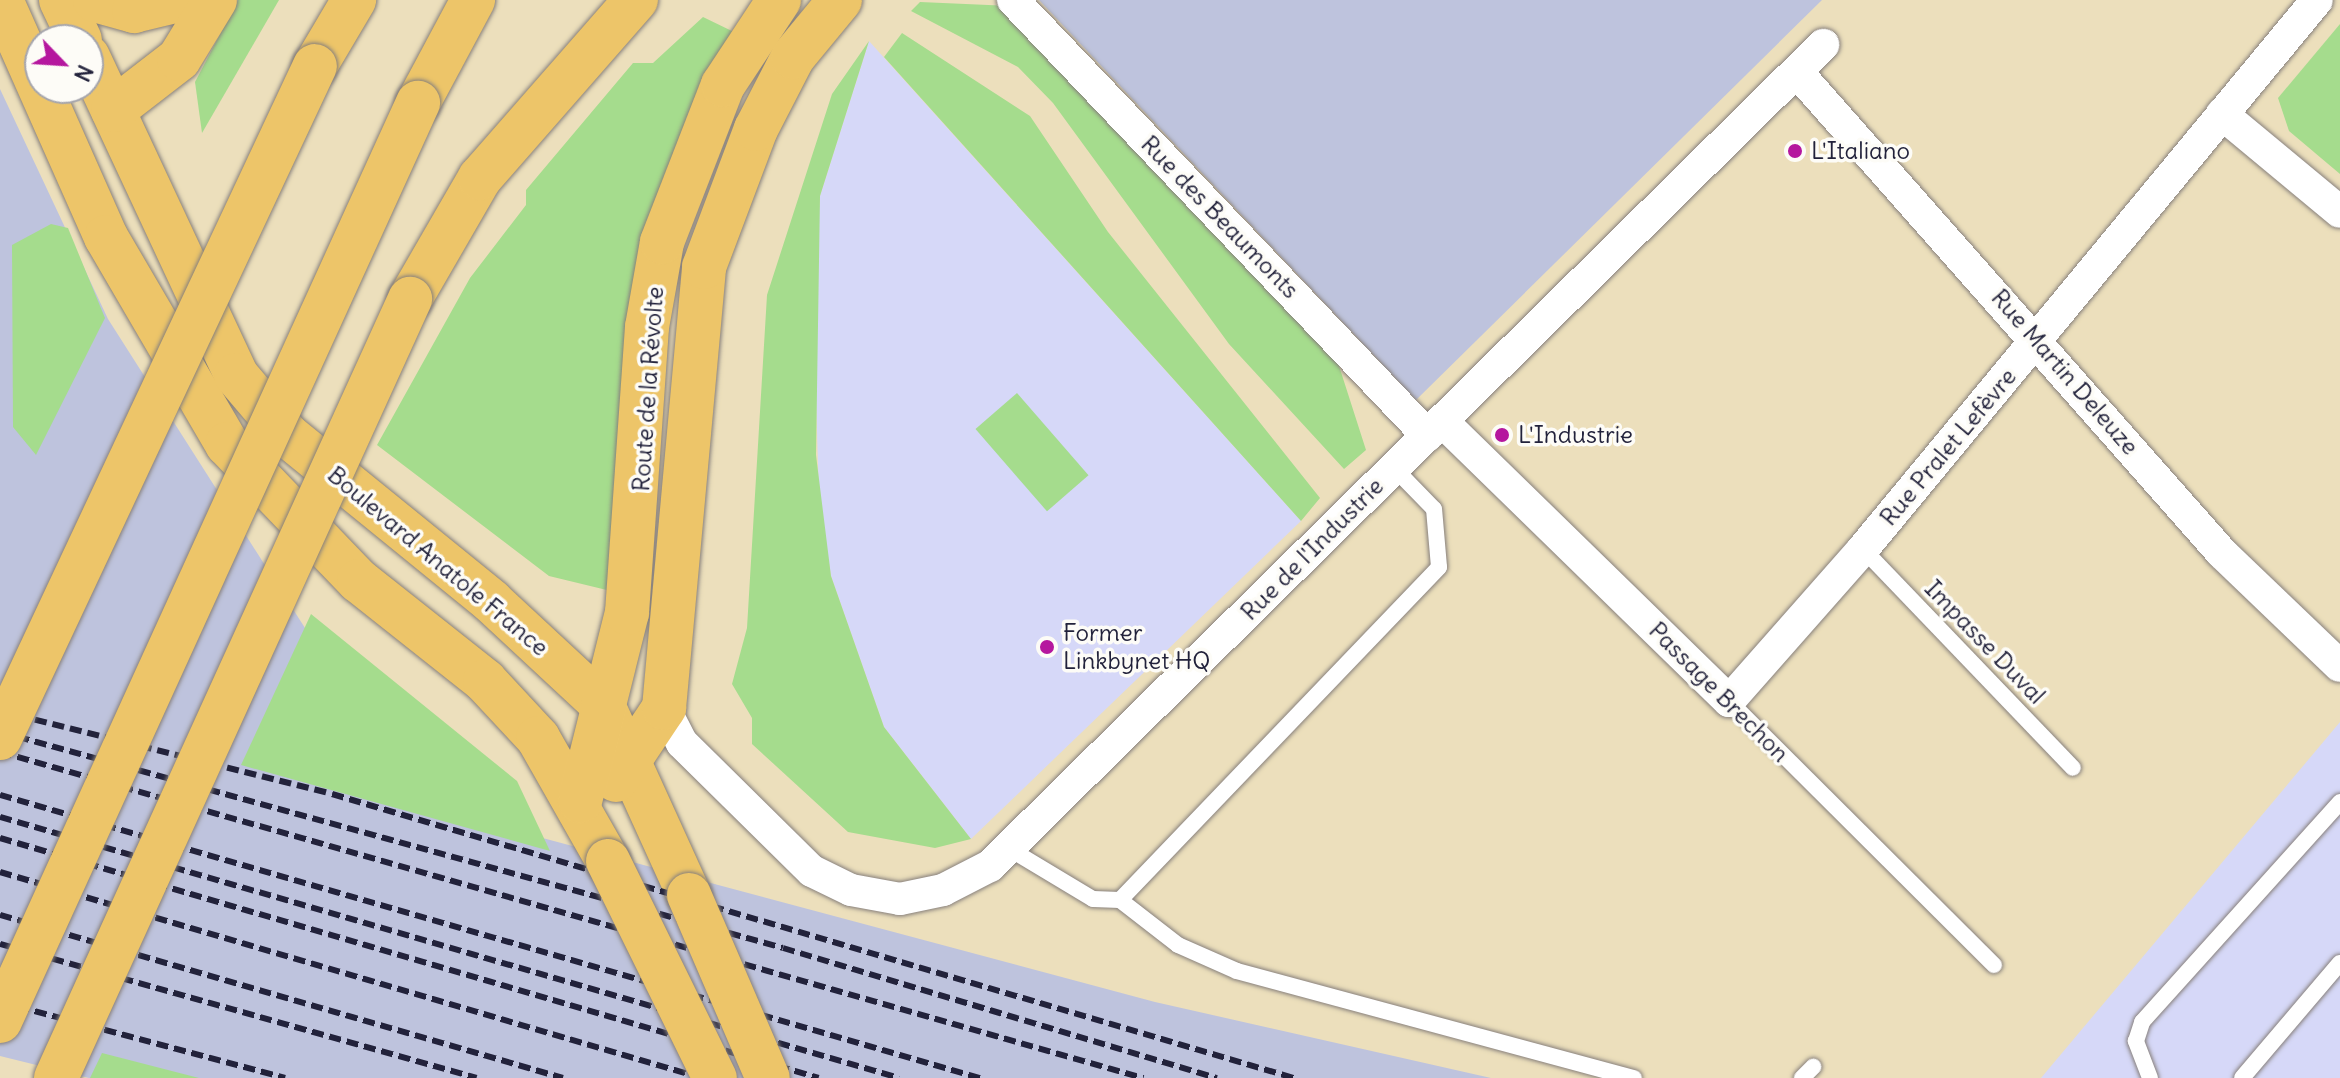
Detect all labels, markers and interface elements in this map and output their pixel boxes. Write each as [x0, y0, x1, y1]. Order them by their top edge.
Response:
north arrow [24, 24, 104, 104]
text: N [68, 60, 100, 86]
street label: Rue des Beaumonts [1135, 130, 1305, 304]
place label: L'Italiano [1811, 137, 1910, 165]
marker: L'Italiano [1786, 142, 1804, 160]
street label: Rue Martin Deleuze [1985, 283, 2145, 461]
street label: Route de la Révolte [626, 286, 670, 492]
street label: Rue Pralet Lefèvre [1874, 362, 2022, 532]
place label: L'Industrie [1518, 421, 1633, 449]
marker: L'Industrie [1493, 426, 1511, 444]
street label: Boulevard Anatole France [322, 460, 554, 662]
street label: Rue de l'Industrie [1235, 472, 1389, 626]
street label: Impasse Duval [1919, 574, 2051, 710]
street label: Passage Brechon [1643, 616, 1795, 768]
place label: Former Linkbynet HQ [1063, 619, 1210, 675]
marker: Former Linkbynet HQ [1038, 638, 1056, 656]

